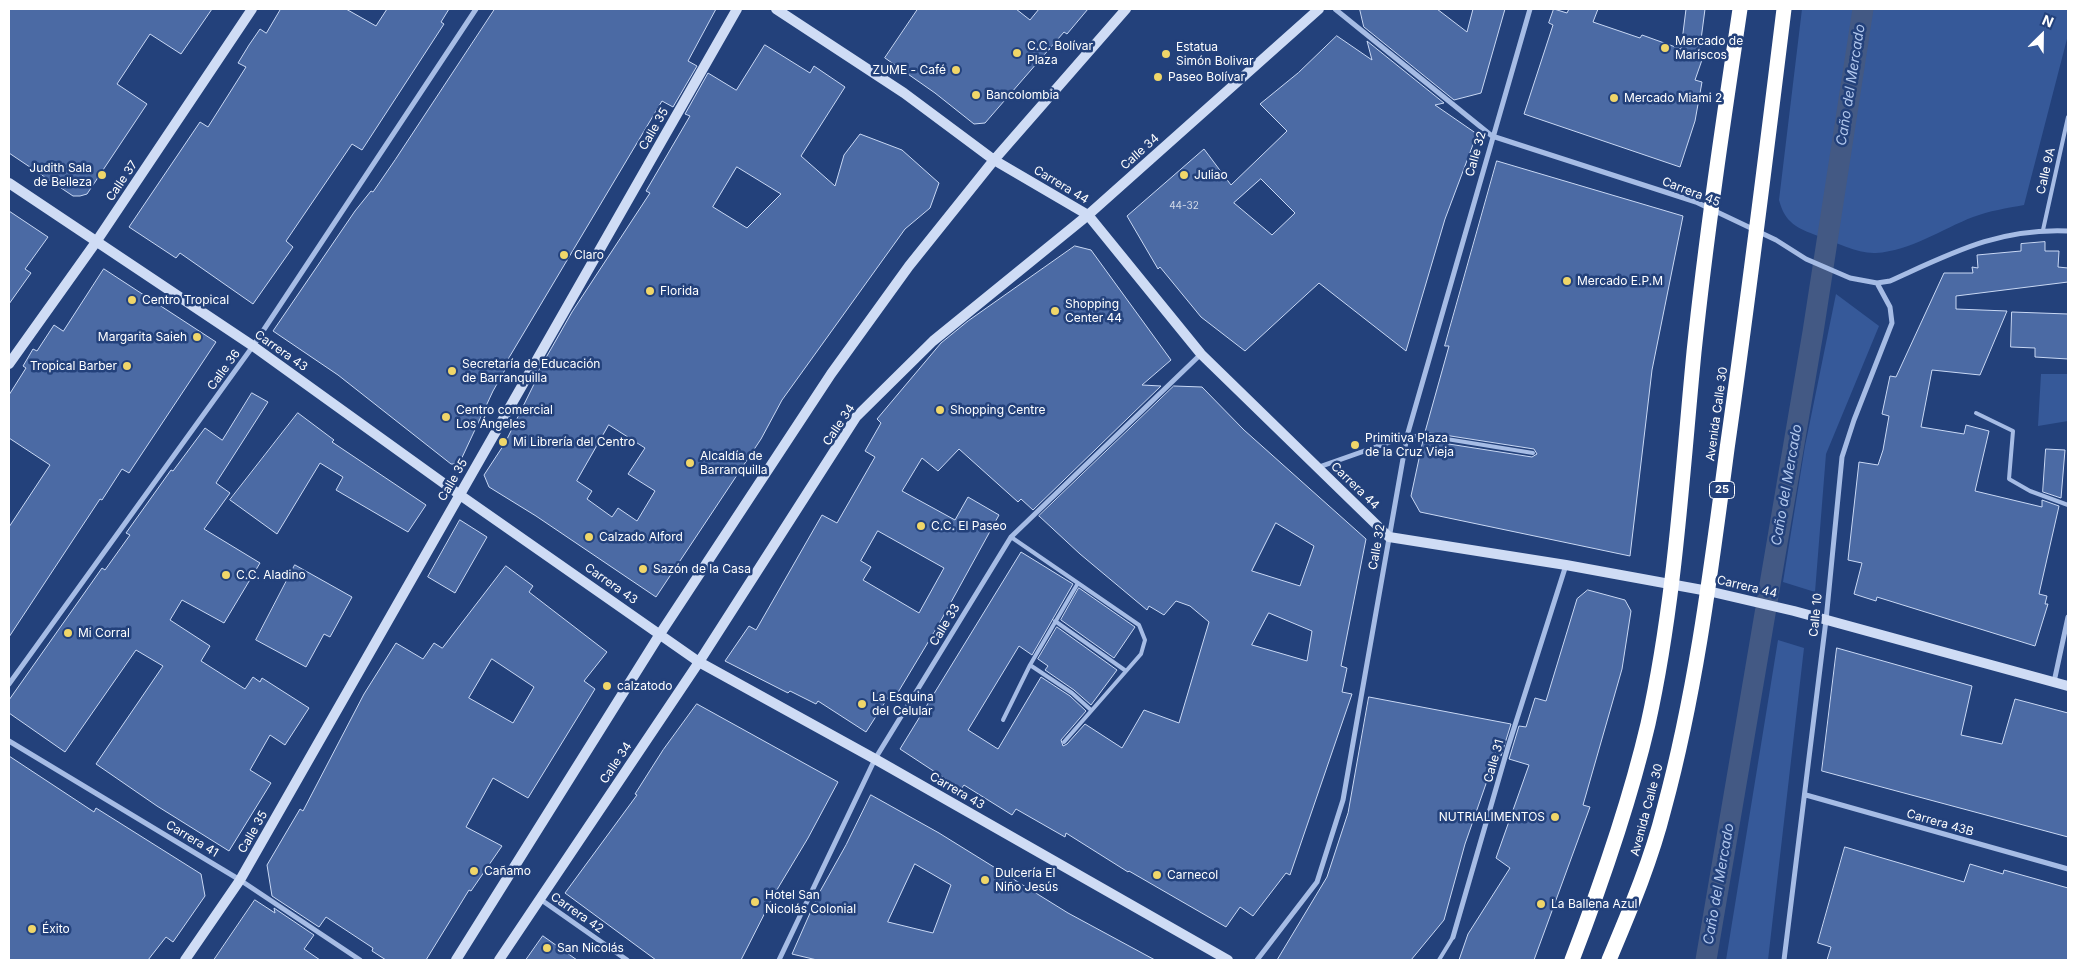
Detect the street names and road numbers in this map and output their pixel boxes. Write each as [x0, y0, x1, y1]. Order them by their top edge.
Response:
street label: Calle 35 [636, 105, 672, 153]
street label: Calle 32 [1463, 130, 1489, 178]
street label: Calle 34 [1118, 131, 1162, 173]
street label: Calle 9A [2034, 146, 2058, 196]
street label: Calle 37 [103, 158, 141, 204]
street label: Carrera 44 [1031, 163, 1091, 207]
street label: Carrera 45 [1660, 174, 1722, 210]
street label: Carrera 43 [252, 328, 310, 374]
street label: Calle 36 [204, 347, 244, 393]
street label: Avenida Calle 30 [1703, 366, 1731, 462]
street label: Calle 34 [820, 402, 858, 448]
street label: Calle 35 [435, 456, 471, 504]
street label: Carrera 44 [1328, 459, 1382, 513]
road number: 25 [1710, 482, 1734, 498]
street label: Calle 32 [1366, 523, 1388, 571]
street label: Carrera 43 [582, 561, 640, 607]
street label: Carrera 44 [1715, 573, 1779, 601]
street label: Calle 10 [1807, 592, 1825, 638]
street label: Calle 33 [927, 601, 963, 649]
street label: Calle 31 [1481, 738, 1507, 784]
street label: Calle 34 [597, 740, 635, 786]
street label: Avenida Calle 30 [1628, 762, 1666, 858]
street label: Carrera 43 [927, 769, 987, 813]
street label: Carrera 43B [1905, 807, 1975, 839]
street label: Calle 35 [235, 808, 271, 856]
street label: Carrera 41 [163, 818, 221, 860]
street label: Carrera 42 [548, 890, 606, 936]

